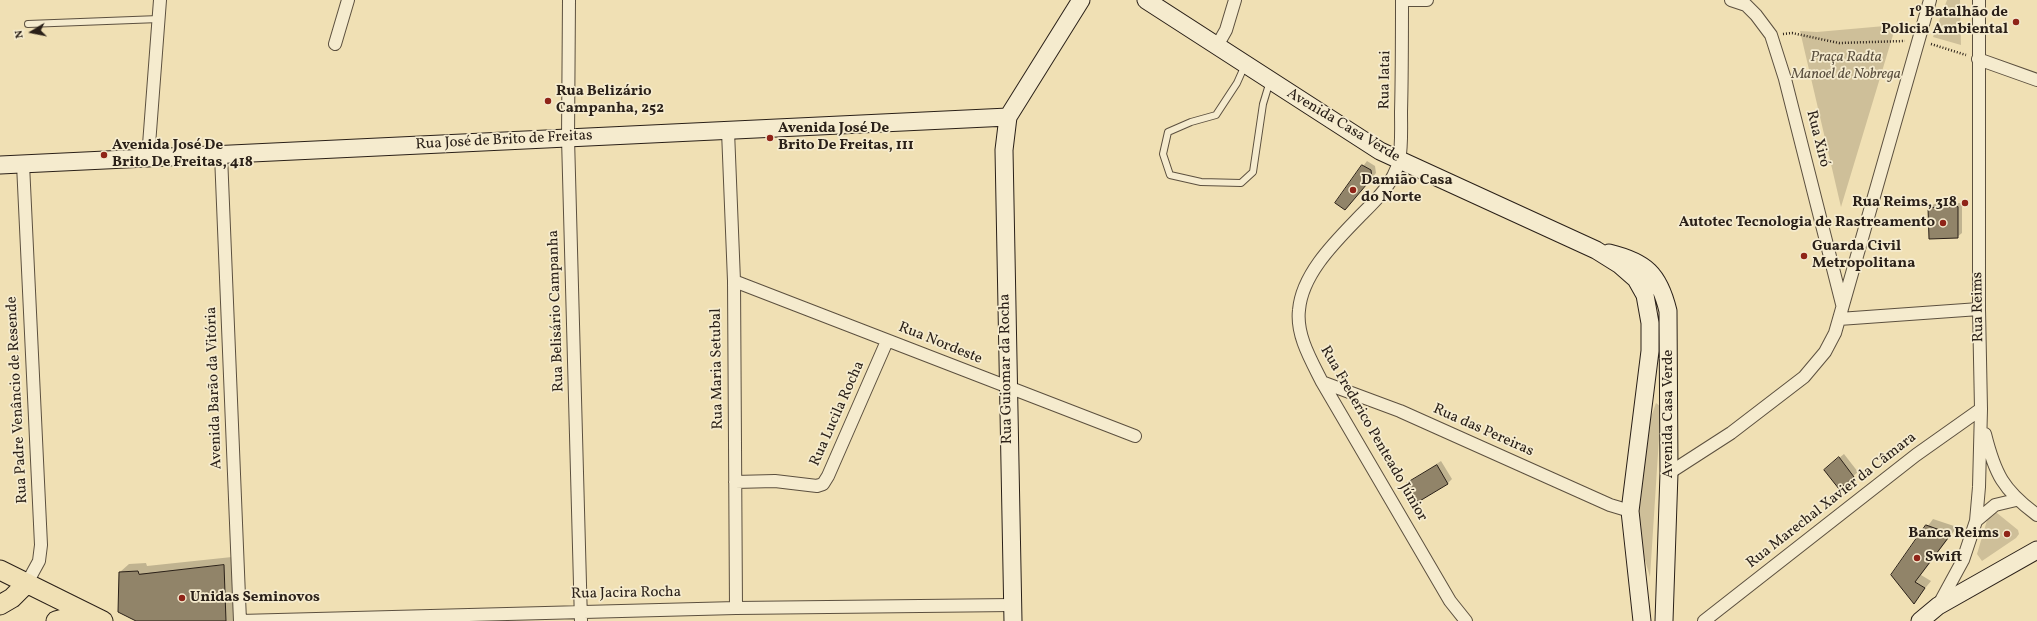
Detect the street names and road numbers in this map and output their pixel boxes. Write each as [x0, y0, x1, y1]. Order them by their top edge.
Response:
street label: Rua Iatai [1376, 50, 1396, 110]
street label: Avenida Casa Verde [1283, 85, 1403, 167]
street label: Rua Xiró [1801, 109, 1833, 169]
street label: Rua José de Brito de Freitas [415, 127, 593, 155]
street label: Rua Belisário Campanha [545, 230, 569, 392]
street label: Rua Reims [1969, 272, 1989, 342]
street label: Rua Guiomar da Rocha [997, 293, 1017, 445]
street label: Rua Padre Venâncio de Resende [4, 296, 32, 504]
street label: Avenida Barão da Vitória [203, 306, 227, 470]
street label: Rua Maria Setubal [708, 308, 728, 430]
street label: Rua Nordeste [895, 319, 985, 369]
street label: Rua Frederico Penteado Júnior [1315, 343, 1431, 525]
street label: Avenida Casa Verde [1660, 350, 1678, 478]
street label: Rua Lucila Rocha [807, 359, 869, 469]
street label: Rua das Pereiras [1430, 401, 1536, 461]
street label: Rua Marechal Xavier da Câmara [1743, 429, 1921, 573]
street label: Rua Jacira Rocha [571, 584, 681, 604]

